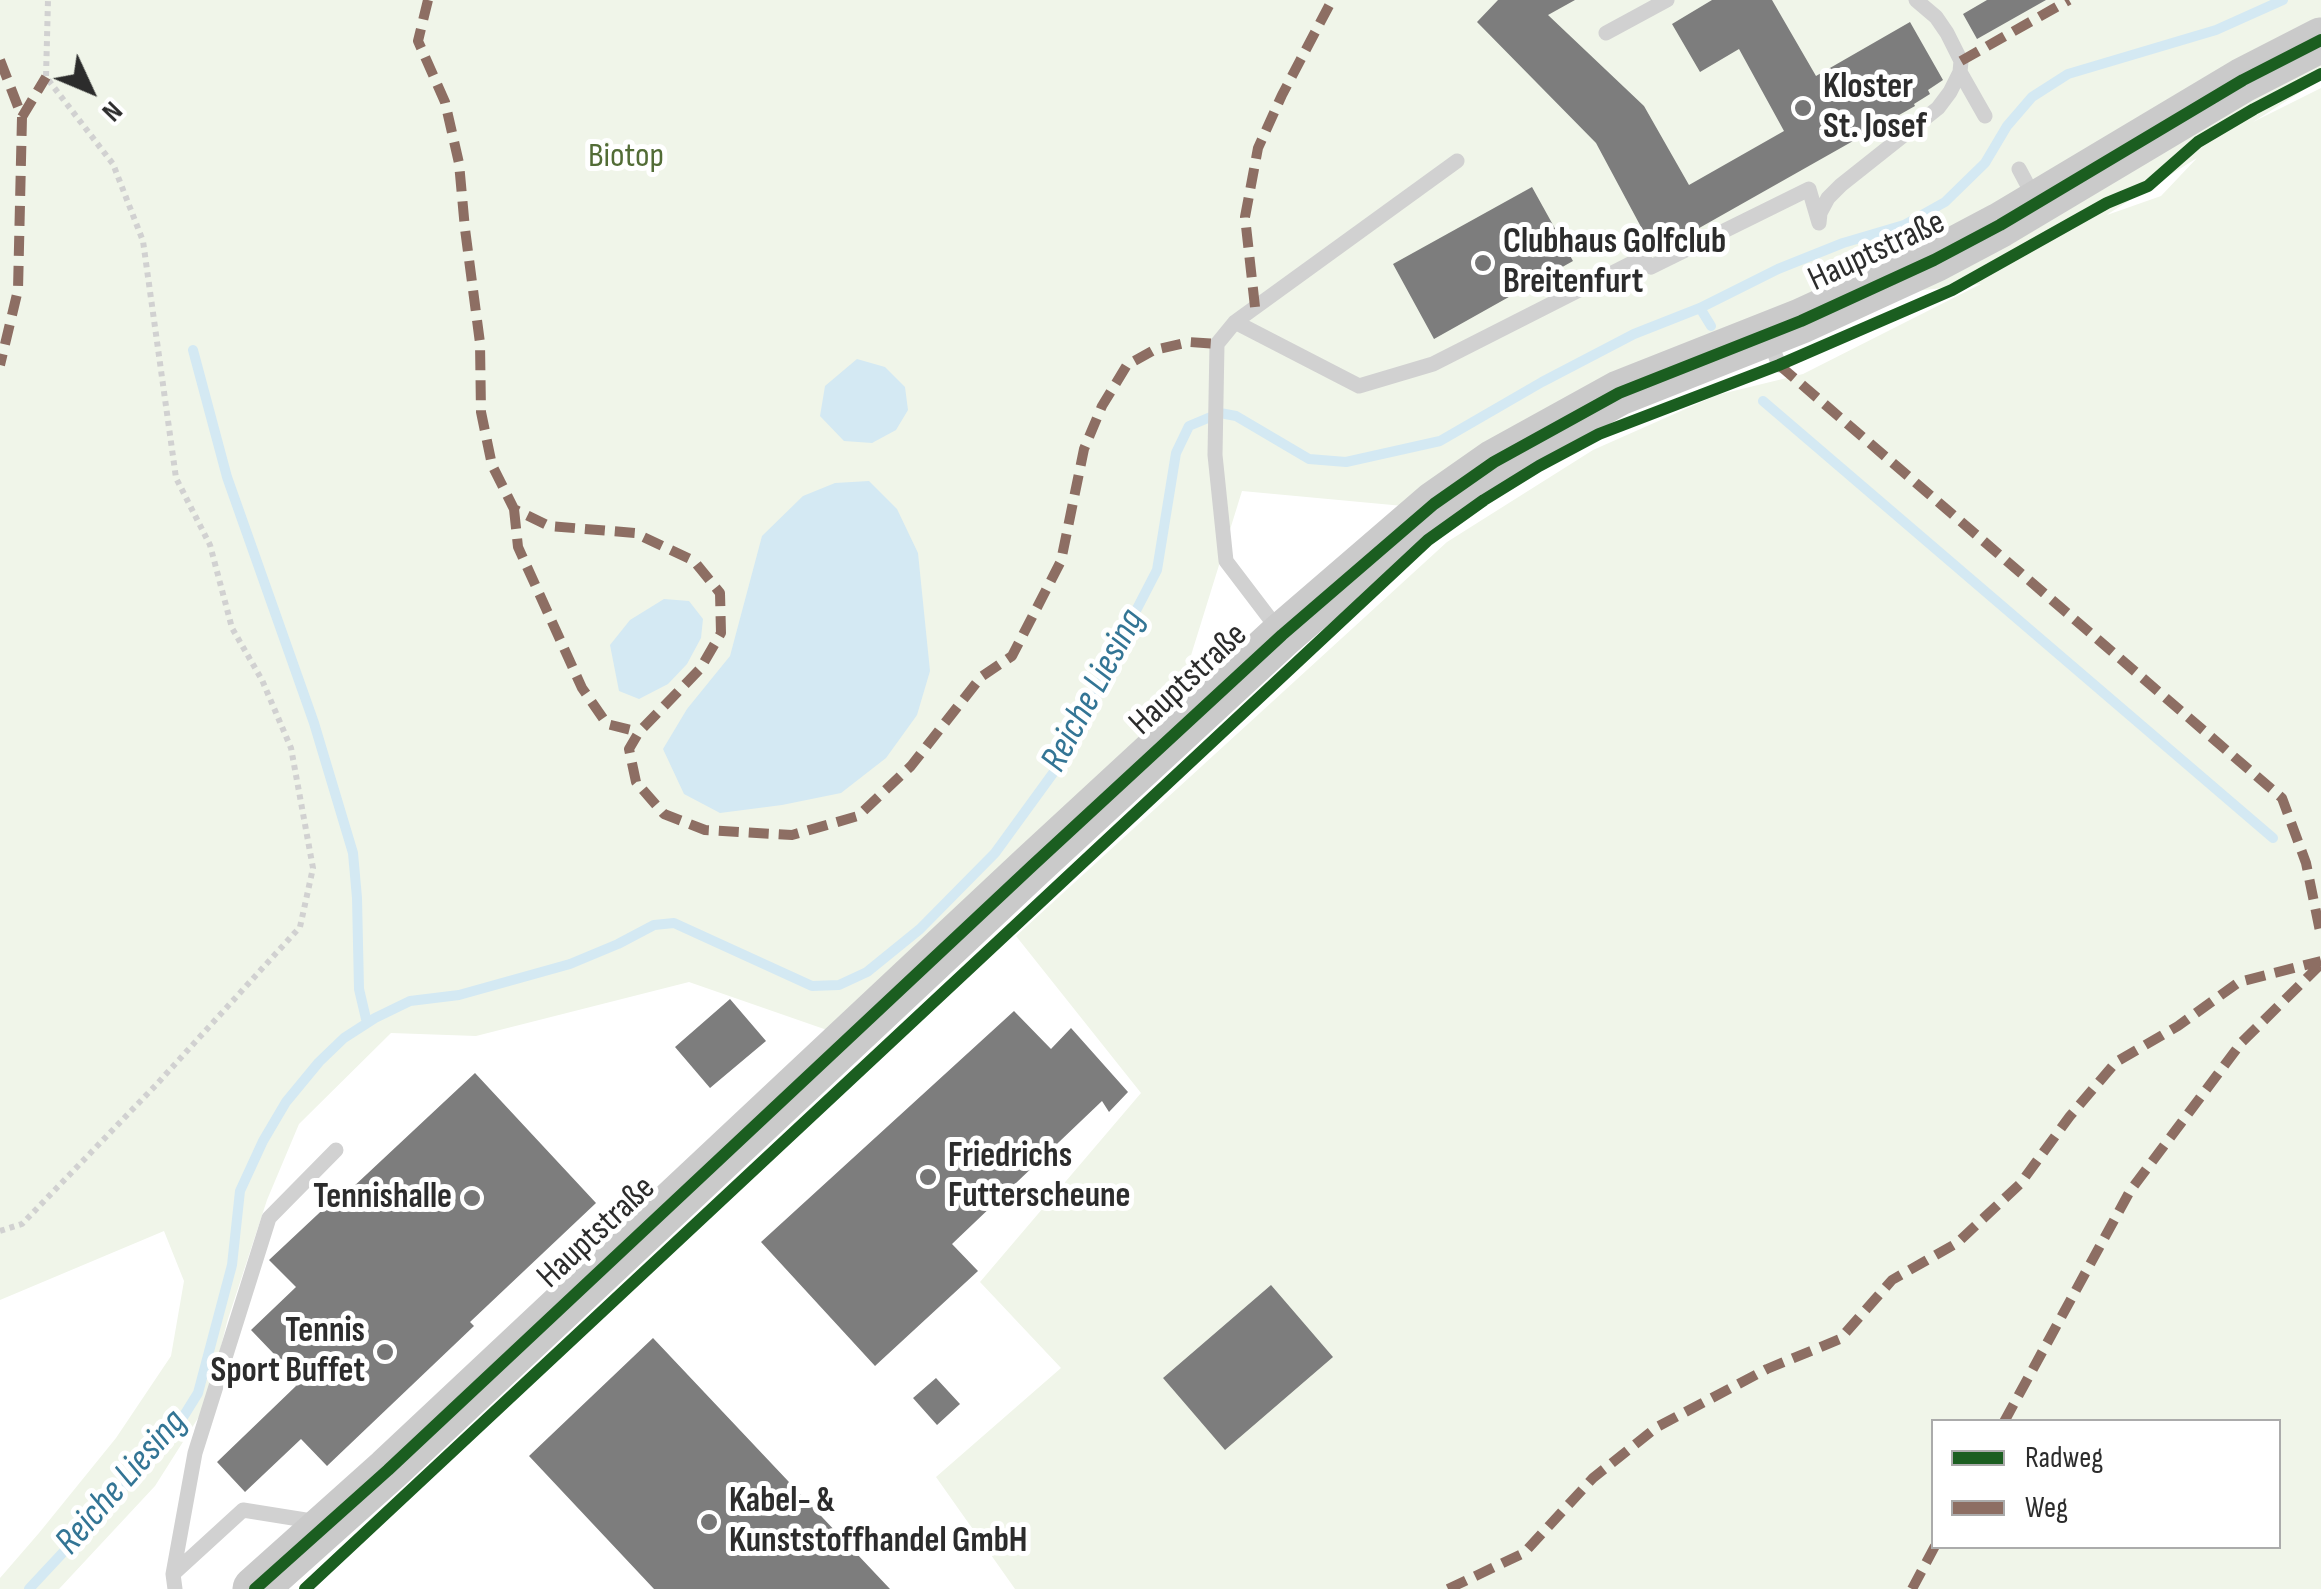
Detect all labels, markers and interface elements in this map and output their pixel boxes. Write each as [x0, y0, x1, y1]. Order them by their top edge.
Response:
north arrow [40, 40, 140, 140]
place label: Kloster St. Josef [1823, 67, 1927, 149]
text: N [95, 94, 129, 128]
marker: Kloster St. Josef [1792, 97, 1814, 119]
park label: Biotop [588, 136, 664, 178]
street label: Hauptstraße [1802, 202, 1952, 302]
place label: Clubhaus Golfclub Breitenfurt [1503, 222, 1726, 304]
marker: Clubhaus Golfclub Breitenfurt [1472, 252, 1494, 274]
water label: Reiche Liesing [1032, 602, 1156, 780]
street label: Hauptstraße [1121, 615, 1257, 745]
place label: Friedrichs Futterscheune [948, 1136, 1131, 1218]
marker: Friedrichs Futterscheune [917, 1166, 939, 1188]
street label: Hauptstraße [529, 1168, 665, 1298]
place label: Tennishalle [313, 1177, 452, 1219]
marker: Tennishalle [461, 1187, 483, 1209]
place label: Tennis Sport Buffet [211, 1311, 365, 1393]
marker: Tennis Sport Buffet [374, 1341, 396, 1363]
water label: Reiche Liesing [47, 1401, 197, 1565]
legend [1931, 1419, 2281, 1549]
text: Radweg [2025, 1440, 2103, 1476]
place label: Kabel- & Kunststoffhandel GmbH [729, 1481, 1027, 1563]
text: Weg [2025, 1490, 2068, 1526]
marker: Kabel- & Kunststoffhandel GmbH [698, 1511, 720, 1533]

